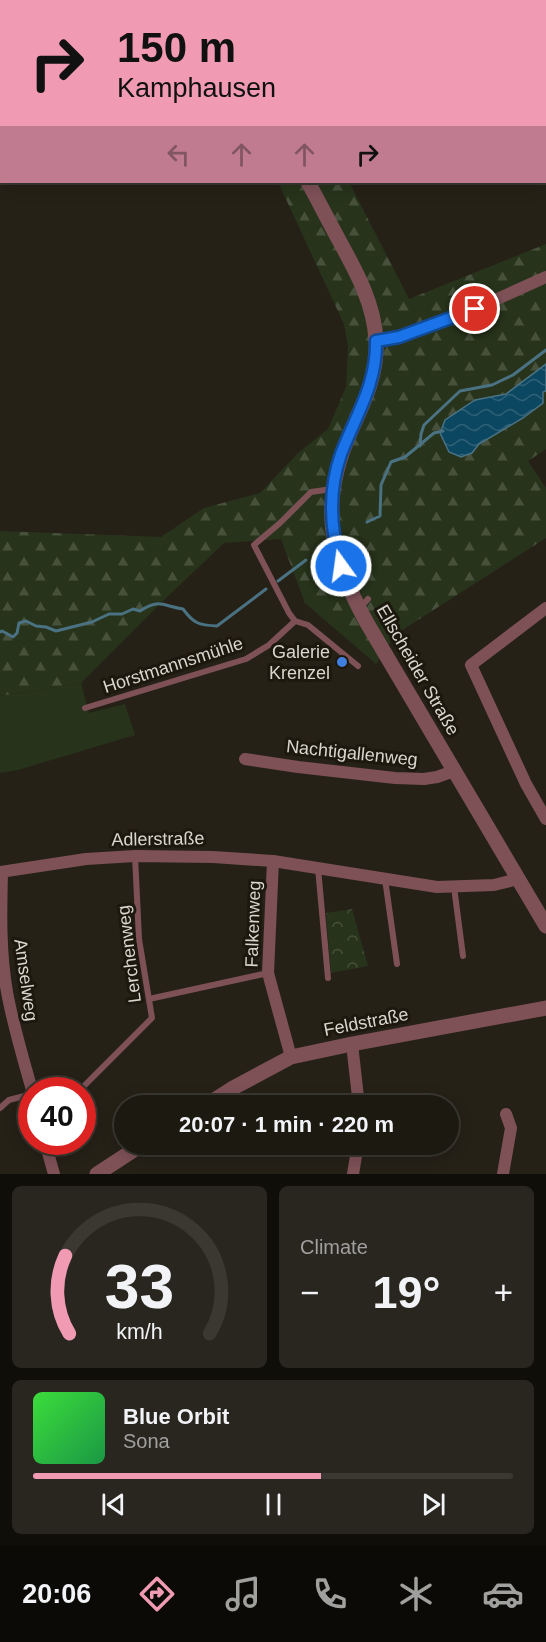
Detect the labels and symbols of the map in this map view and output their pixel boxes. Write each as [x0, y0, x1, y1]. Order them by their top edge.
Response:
pin [449, 283, 500, 334]
position arrow [309, 534, 373, 598]
street label: Ellscheider Straße [373, 601, 463, 739]
street label: Horstmannsmühle [100, 633, 246, 697]
place label: Galerie Krenzel [269, 642, 330, 683]
marker: Galerie Krenzel [335, 655, 349, 669]
street label: Nachtigallenweg [285, 736, 419, 770]
street label: Adlerstraße [111, 828, 205, 850]
street label: Falkenweg [241, 880, 265, 968]
street label: Lerchenweg [113, 904, 145, 1004]
street label: Amselweg [10, 937, 42, 1023]
street label: Feldstraße [322, 1004, 410, 1040]
speed limit sign: 40 [18, 1077, 96, 1155]

